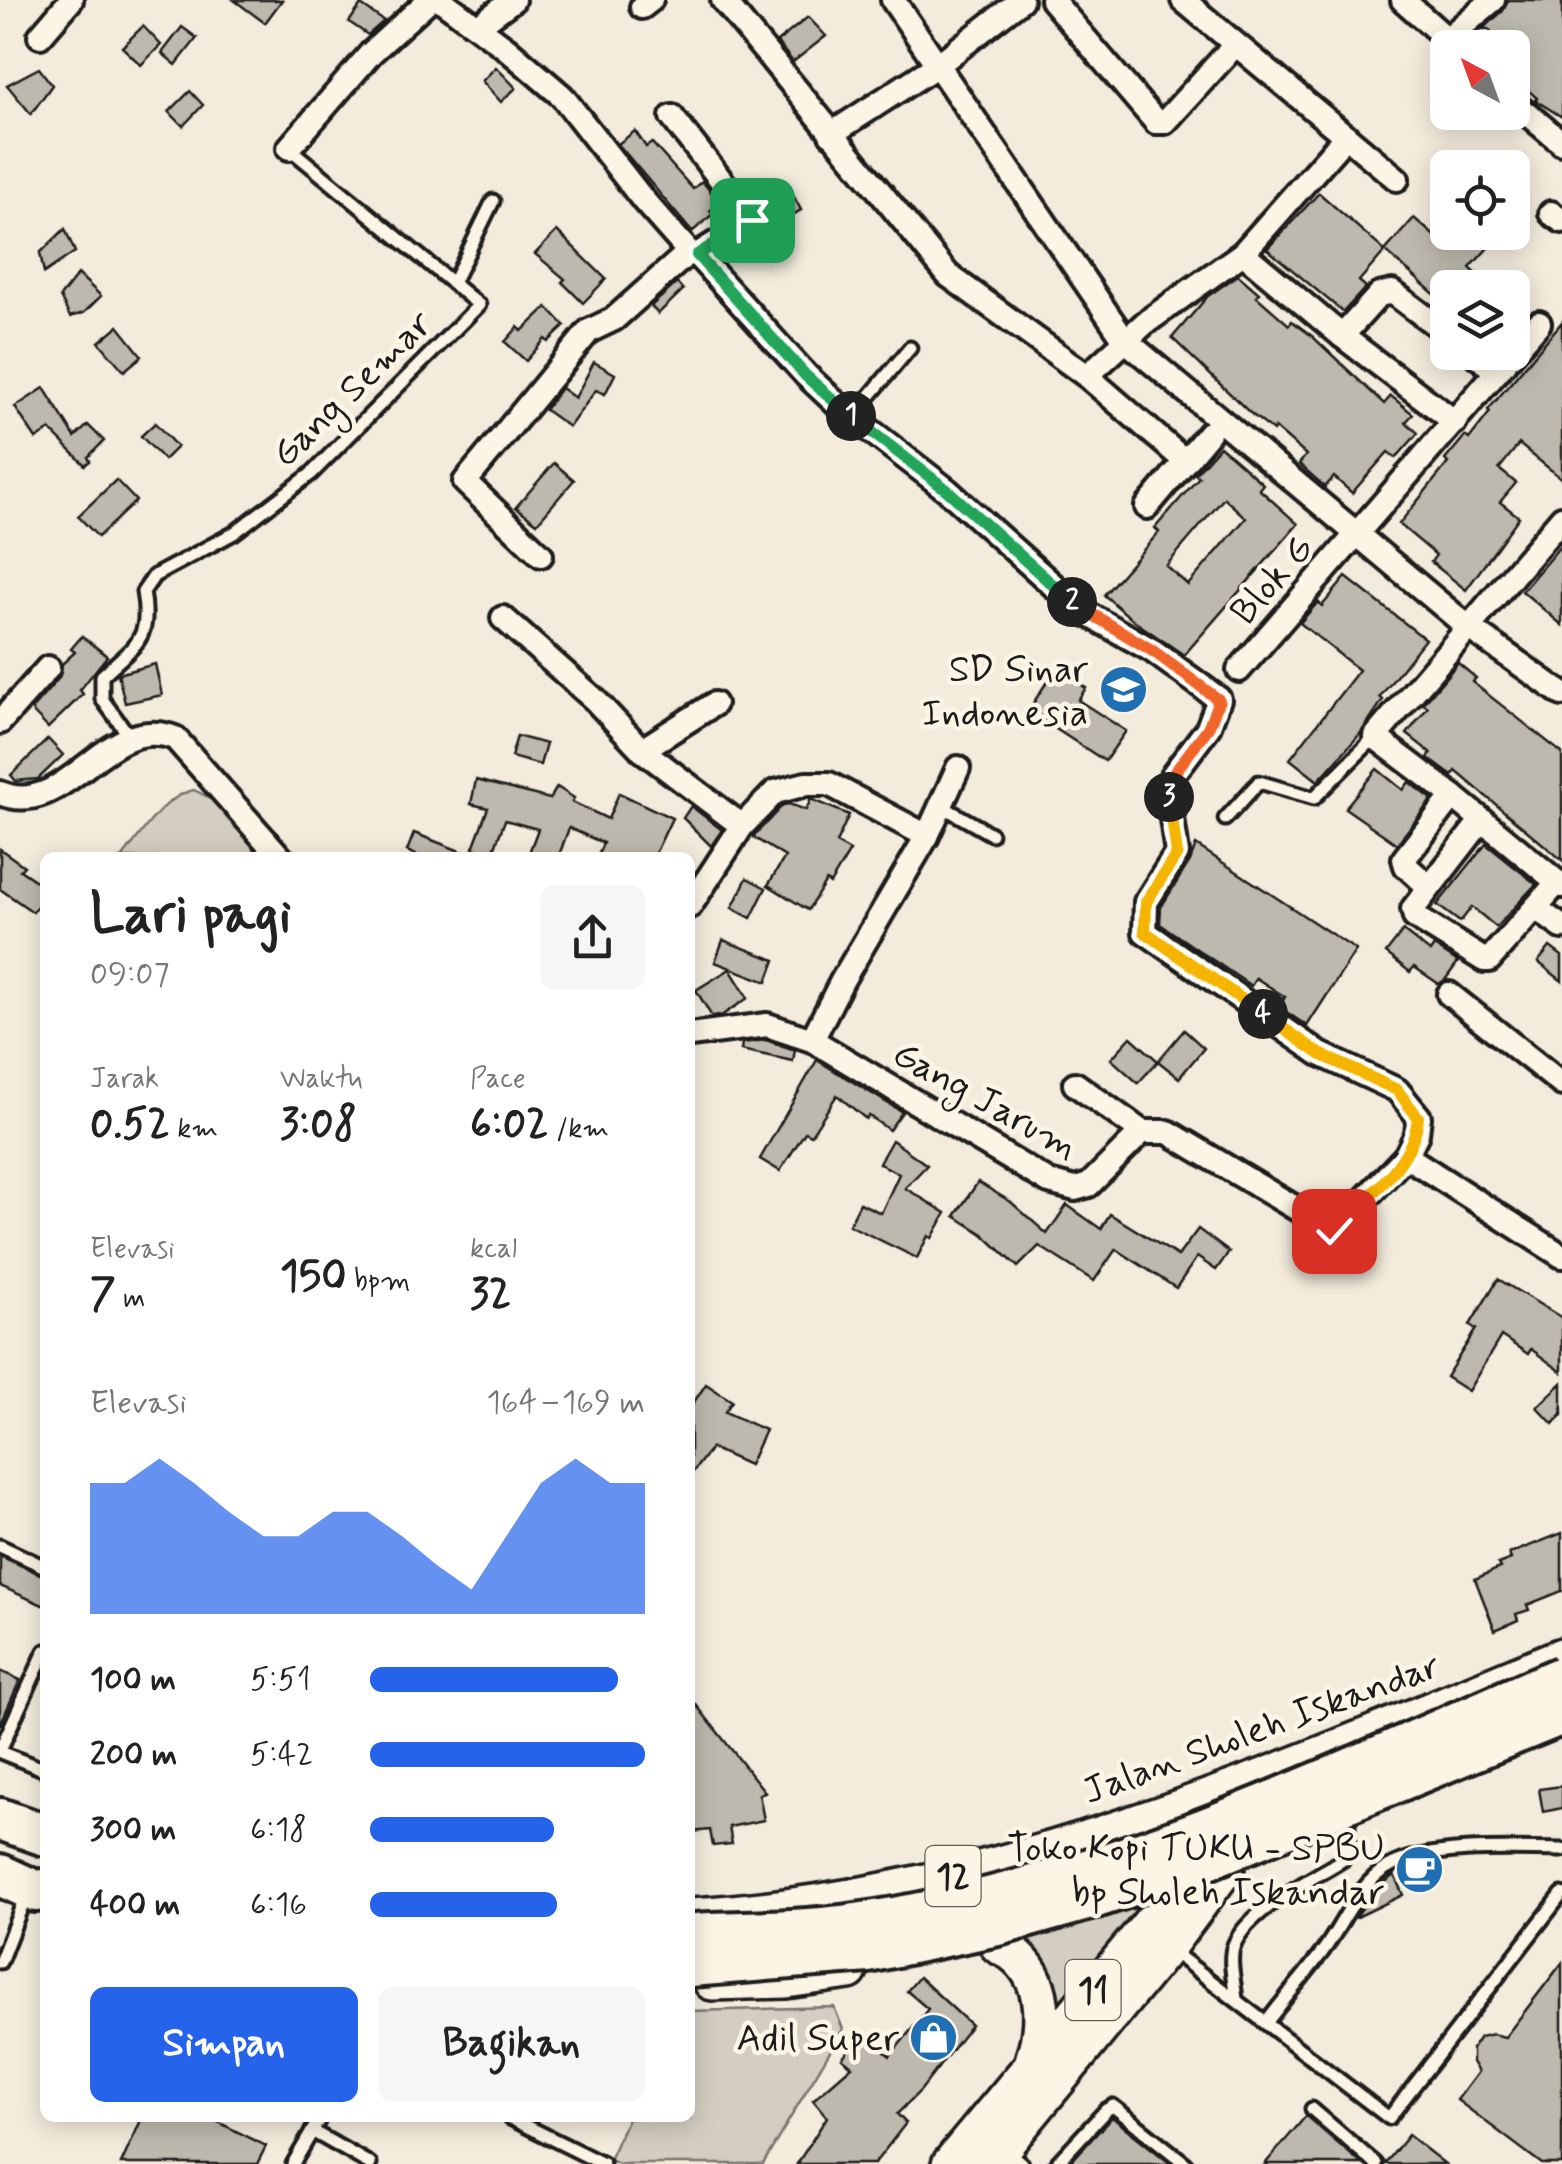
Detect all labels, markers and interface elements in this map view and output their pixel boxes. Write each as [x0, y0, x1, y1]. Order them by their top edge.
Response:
north arrow [1430, 30, 1530, 130]
map controls [1430, 30, 1530, 370]
button: locate [1430, 150, 1530, 250]
pin [710, 178, 795, 263]
icon: arrive [725, 193, 780, 248]
button: layers [1430, 270, 1530, 370]
street label: Gang Semar [262, 301, 447, 482]
pin: 1 [826, 391, 876, 441]
text: 1 [845, 397, 857, 434]
street label: Blok G [1220, 525, 1325, 636]
pin: 2 [1047, 577, 1097, 627]
text: 2 [1065, 583, 1079, 620]
place label: SD Sinar Indonesia [922, 646, 1088, 739]
school or university icon: SD Sinar Indonesia [1097, 664, 1149, 716]
pin: 3 [1144, 772, 1194, 822]
text: 3 [1163, 778, 1175, 815]
text: Lari pagi [90, 880, 291, 952]
button: share [540, 885, 645, 990]
text: 09:07 [90, 954, 170, 996]
pin: 4 [1238, 989, 1288, 1039]
text: 4 [1255, 995, 1271, 1032]
street label: Gang Jarum [882, 1030, 1086, 1176]
text: Jarak [90, 1061, 159, 1098]
text: Waktu [280, 1061, 363, 1098]
text: Pace [470, 1061, 526, 1098]
text: 0.52 [90, 1098, 170, 1153]
text: 3:08 [280, 1098, 357, 1153]
text: 6:02 [470, 1098, 548, 1153]
text: km [170, 1111, 218, 1148]
text: /km [548, 1111, 609, 1148]
pin [1292, 1189, 1377, 1274]
icon: check [1307, 1204, 1362, 1259]
text: Elevasi [90, 1231, 175, 1268]
text: kcal [470, 1231, 517, 1268]
text: 150 [280, 1250, 346, 1305]
text: bpm [346, 1263, 410, 1300]
text: 7 [90, 1268, 116, 1323]
text: 32 [470, 1268, 511, 1323]
text: m [116, 1281, 145, 1318]
text: Elevasi [90, 1382, 187, 1424]
text: 164–169 m [487, 1382, 645, 1424]
street label: Jalan Sholeh Iskandar [1076, 1642, 1447, 1817]
text: 100 m [90, 1659, 176, 1701]
text: 5:51 [250, 1659, 311, 1701]
text: 200 m [90, 1734, 177, 1776]
text: 5:42 [250, 1734, 313, 1776]
text: 300 m [90, 1809, 176, 1851]
text: 6:18 [250, 1809, 307, 1851]
place label: Toko Kopi TUKU - SPBU bp Sholeh Iskandar [1007, 1825, 1385, 1918]
cafe icon: Toko Kopi TUKU - SPBU bp Sholeh Iskandar [1394, 1843, 1446, 1895]
road number: 12 [926, 1846, 980, 1906]
text: 400 m [90, 1884, 180, 1926]
text: 6:16 [250, 1884, 307, 1926]
road number: 11 [1066, 1960, 1120, 2020]
button: Simpan [90, 1987, 358, 2102]
button: Bagikan [378, 1987, 645, 2102]
shop icon: Adil Super [908, 2011, 960, 2063]
place label: Adil Super [736, 2015, 899, 2064]

